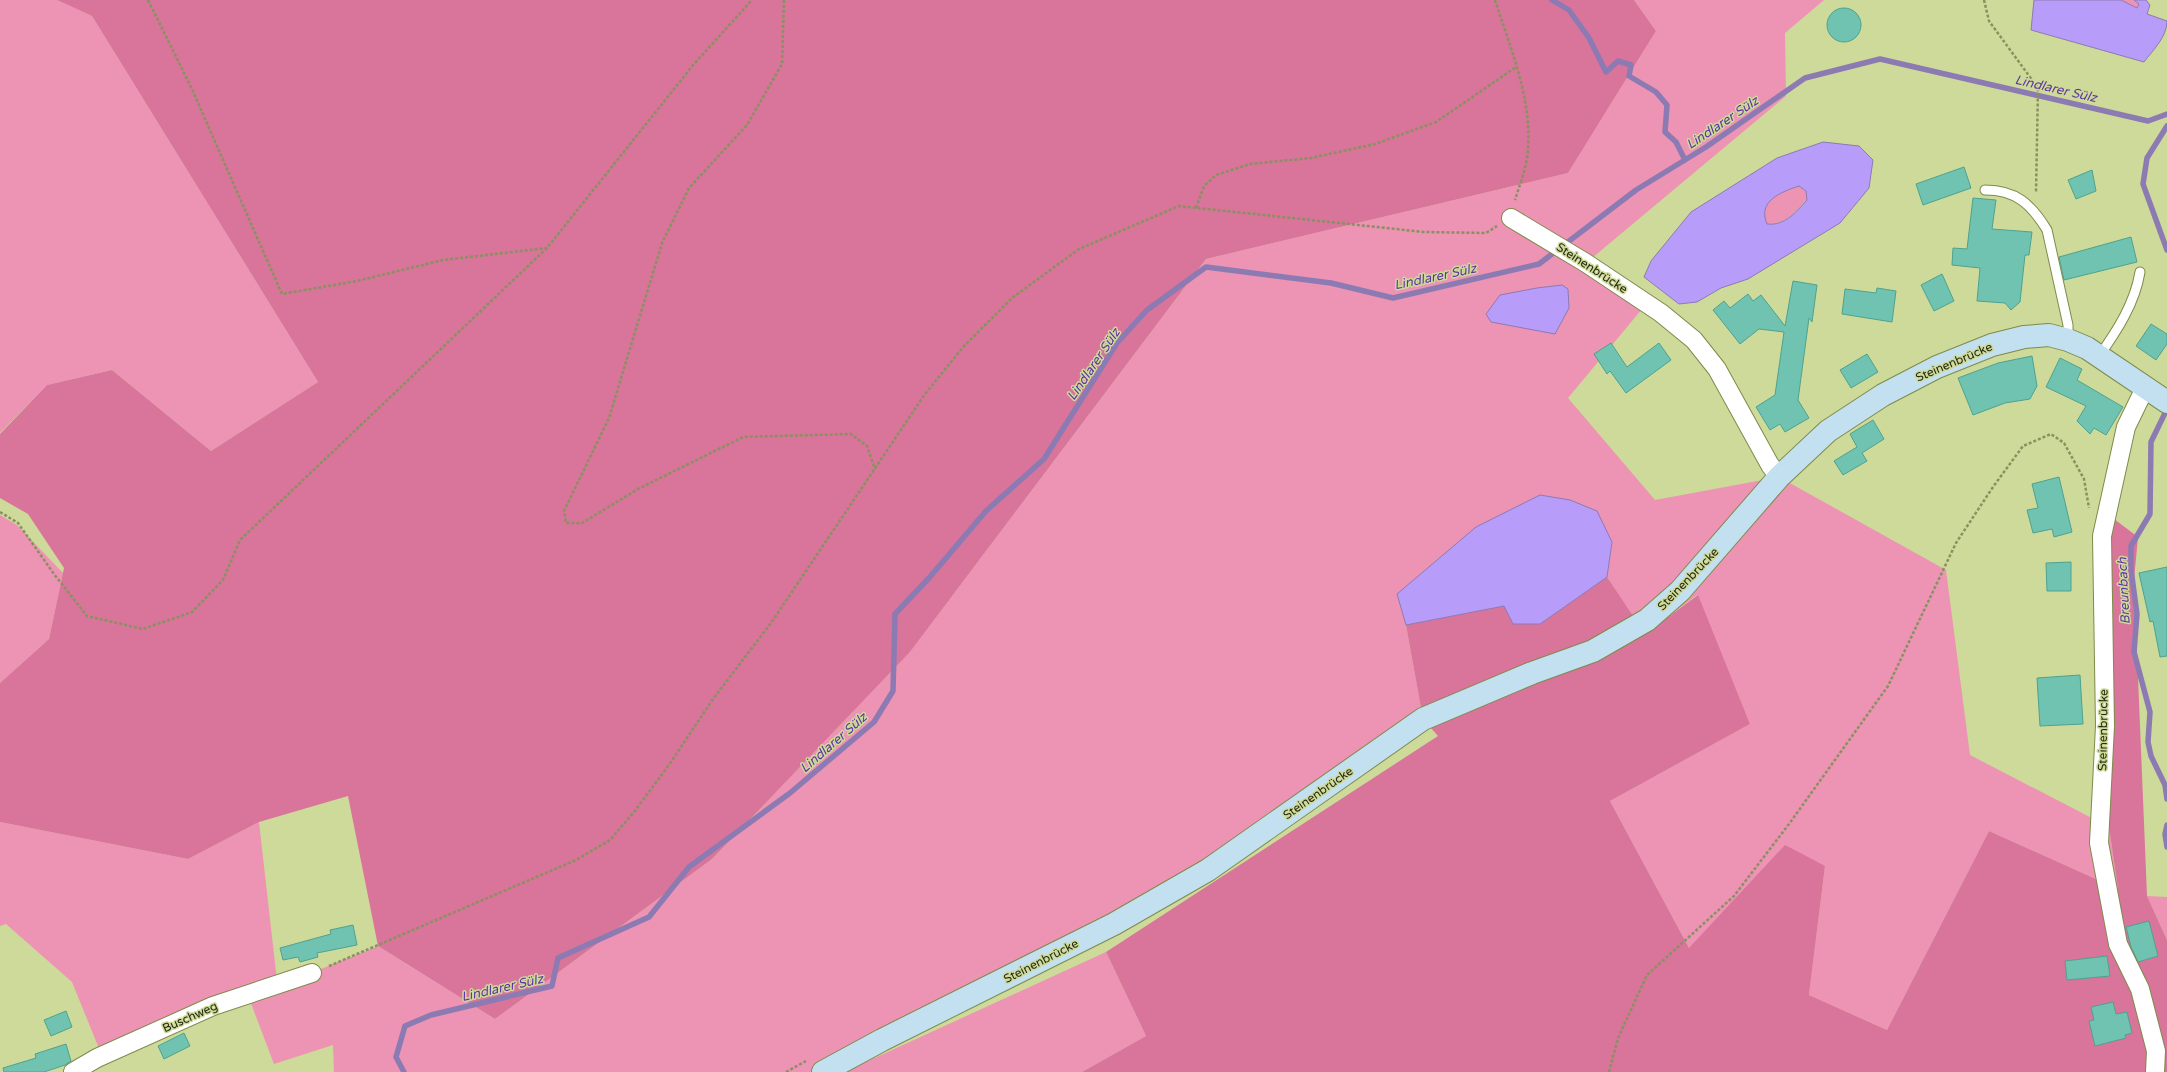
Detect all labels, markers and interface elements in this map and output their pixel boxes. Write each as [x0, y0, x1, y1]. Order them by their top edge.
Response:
water label: Lindlarer Sülz [2013, 72, 2100, 106]
water label: Lindlarer Sülz [1684, 92, 1763, 153]
street label: Steinenbrücke [1554, 240, 1630, 296]
water label: Lindlarer Sülz [1393, 260, 1479, 293]
water label: Lindlarer Sülz [1064, 324, 1125, 404]
street label: Steinenbrücke [1914, 339, 1995, 384]
street label: Steinenbrücke [1655, 545, 1722, 613]
water label: Breunbach [2114, 556, 2134, 625]
street label: Steinenbrücke [2095, 689, 2111, 771]
water label: Lindlarer Sülz [797, 708, 872, 776]
street label: Steinenbrücke [1280, 764, 1356, 822]
street label: Steinenbrücke [1001, 936, 1081, 986]
water label: Lindlarer Sülz [460, 970, 546, 1005]
street label: Buschweg [160, 999, 220, 1035]

